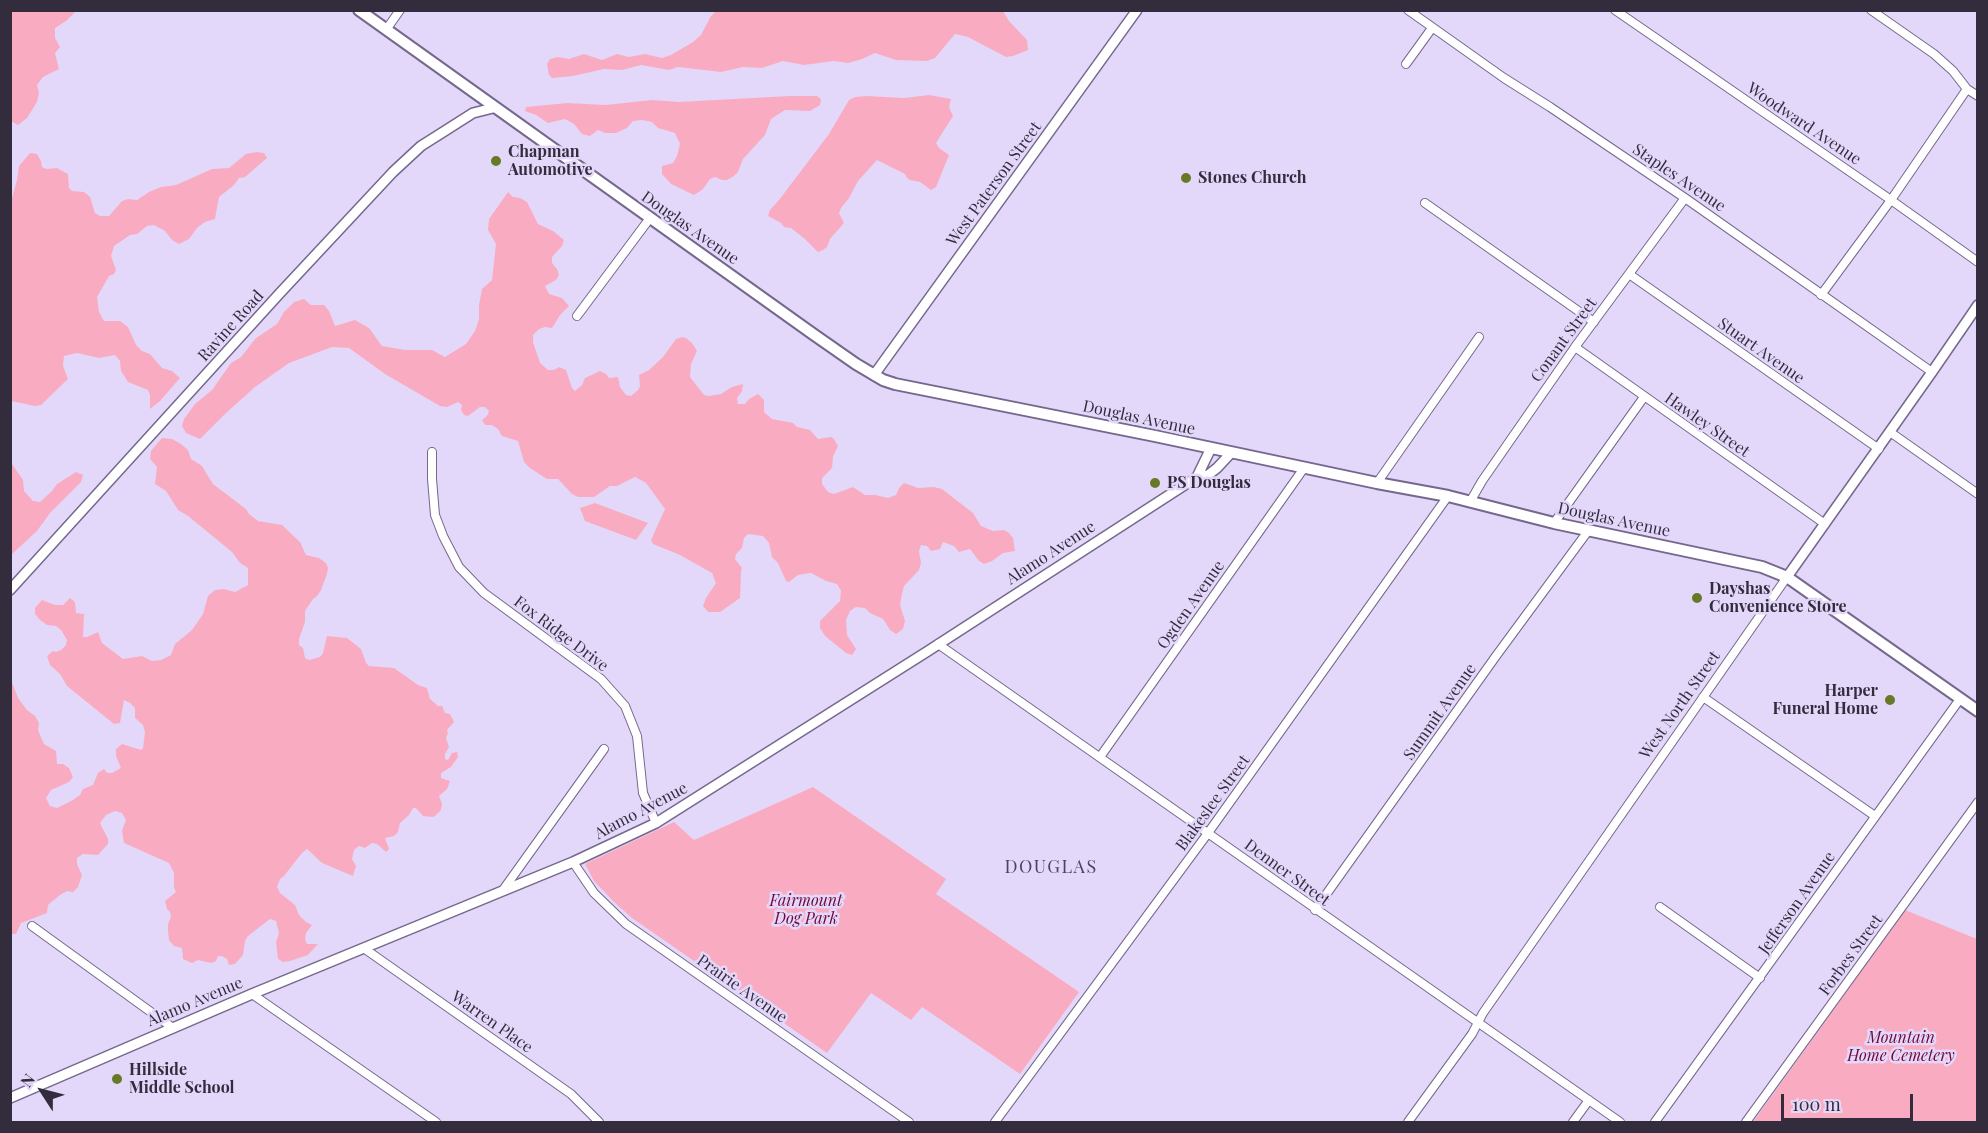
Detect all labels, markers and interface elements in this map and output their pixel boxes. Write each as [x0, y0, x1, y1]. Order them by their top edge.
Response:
street label: Woodward Avenue [1743, 79, 1865, 169]
street label: West Paterson Street [943, 118, 1045, 250]
street label: Staples Avenue [1629, 140, 1729, 216]
place label: Chapman Automotive [508, 142, 593, 180]
marker: Chapman Automotive [489, 154, 503, 168]
place label: Stones Church [1198, 168, 1307, 188]
marker: Stones Church [1179, 171, 1193, 185]
street label: Douglas Avenue [638, 187, 742, 269]
street label: Ravine Road [194, 287, 268, 365]
street label: Conant Street [1527, 294, 1601, 386]
street label: Stuart Avenue [1714, 314, 1808, 388]
street label: Hawley Street [1661, 389, 1753, 461]
street label: Douglas Avenue [1081, 397, 1197, 439]
place label: PS Douglas [1167, 473, 1251, 493]
marker: PS Douglas [1148, 476, 1162, 490]
street label: Douglas Avenue [1556, 499, 1672, 541]
street label: Alamo Avenue [1003, 517, 1099, 589]
street label: Ogden Avenue [1153, 557, 1229, 653]
place label: Dayshas Convenience Store [1709, 579, 1846, 617]
marker: Dayshas Convenience Store [1690, 591, 1704, 605]
street label: Fox Ridge Drive [510, 592, 612, 676]
street label: West North Street [1636, 647, 1724, 763]
street label: Summit Avenue [1400, 660, 1480, 764]
place label: Harper Funeral Home [1772, 681, 1878, 719]
marker: Harper Funeral Home [1883, 693, 1897, 707]
street label: Blakeslee Street [1172, 751, 1254, 855]
street label: Alamo Avenue [591, 778, 691, 844]
street label: Denner Street [1241, 836, 1333, 910]
street label: Jefferson Avenue [1755, 848, 1839, 958]
district label: DOUGLAS [1004, 856, 1098, 878]
park label: Fairmount Dog Park [770, 891, 842, 929]
street label: Forbes Street [1815, 911, 1887, 999]
street label: Prairie Avenue [693, 951, 791, 1027]
street label: Alamo Avenue [144, 973, 246, 1031]
street label: Warren Place [448, 987, 536, 1057]
park label: Mountain Home Cemetery [1847, 1028, 1955, 1066]
place label: Hillside Middle School [129, 1060, 235, 1098]
north arrow [12, 1061, 72, 1121]
text: N [15, 1069, 39, 1091]
marker: Hillside Middle School [110, 1072, 124, 1086]
scale bar [1784, 1082, 1916, 1120]
text: 100 m [1792, 1092, 1841, 1116]

